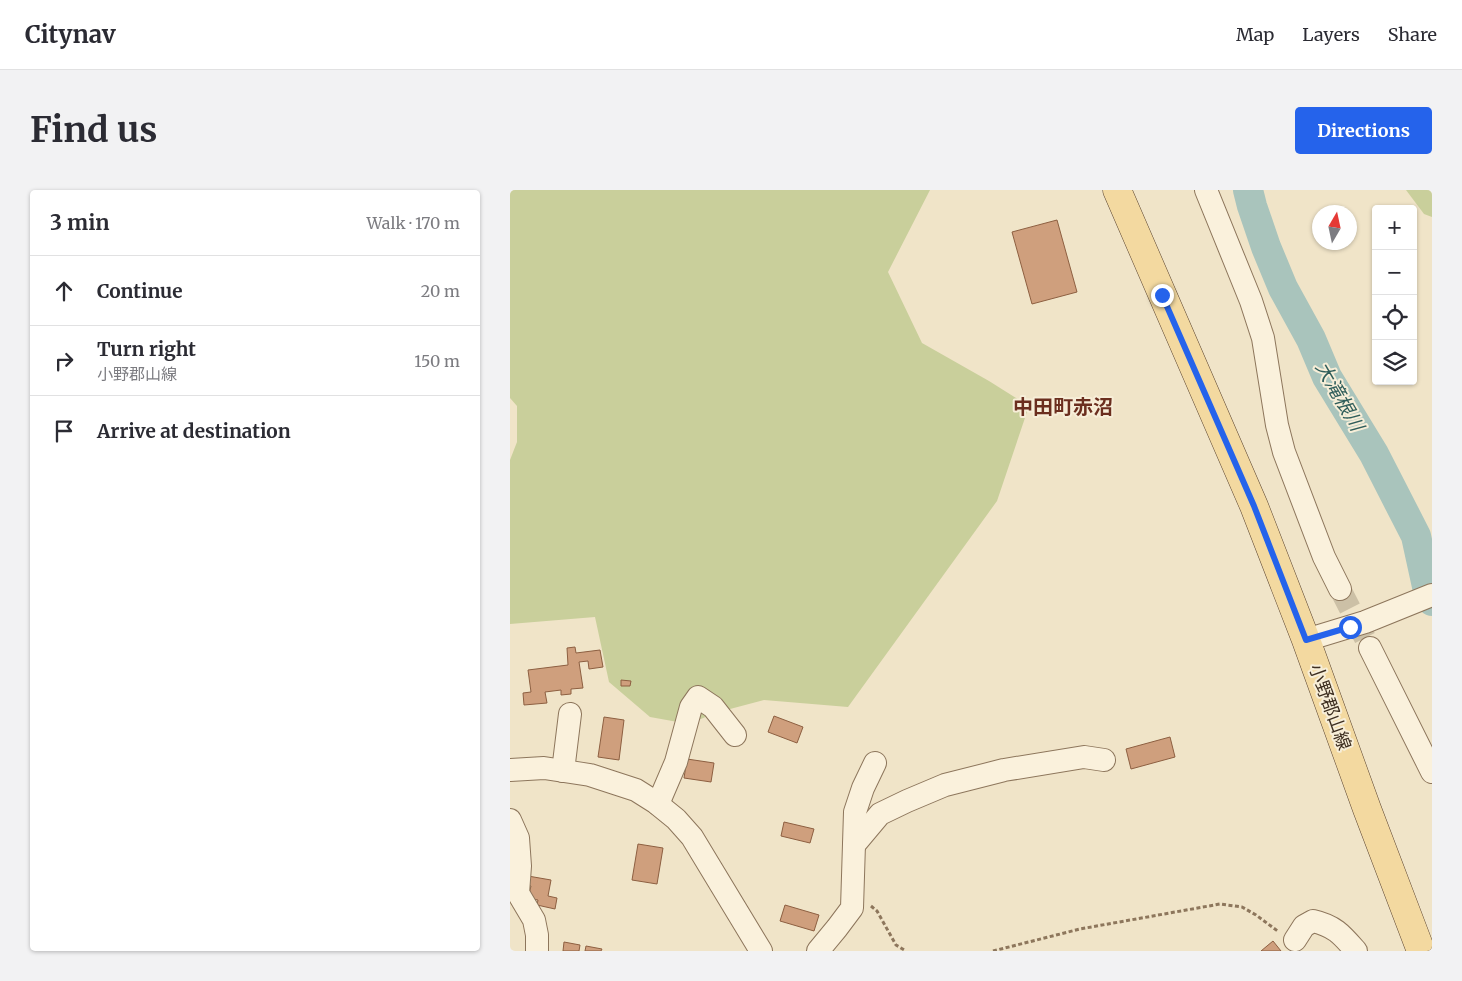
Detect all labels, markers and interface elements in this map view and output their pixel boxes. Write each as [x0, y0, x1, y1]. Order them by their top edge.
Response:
text: Citynav [25, 19, 116, 50]
text: Map [1236, 23, 1274, 46]
text: Layers [1302, 23, 1360, 46]
text: Share [1388, 23, 1437, 46]
button: Directions [1295, 107, 1432, 154]
text: Find us [30, 108, 157, 152]
north arrow [1312, 205, 1357, 250]
map controls [1372, 205, 1417, 385]
button: + [1372, 205, 1417, 250]
text: 3 min [50, 209, 109, 236]
text: Walk · 170 m [367, 213, 460, 233]
button: − [1372, 250, 1417, 295]
icon: ahead [50, 277, 78, 305]
text: Continue [97, 279, 183, 303]
text: 20 m [421, 281, 460, 301]
route end [1151, 284, 1174, 307]
button: locate [1372, 295, 1417, 340]
text: Turn right [97, 337, 196, 361]
button: layers [1372, 340, 1417, 385]
icon: right [50, 347, 78, 375]
text: 150 m [414, 351, 460, 371]
water label: 大滝根川 [1311, 357, 1370, 437]
text: 小野郡山線 [97, 364, 177, 384]
district label: 中田町赤沼 [1013, 394, 1113, 419]
icon: arrive [50, 417, 78, 445]
text: Arrive at destination [97, 419, 291, 443]
route start [1339, 616, 1362, 639]
street label: 小野郡山線 [1304, 661, 1357, 753]

